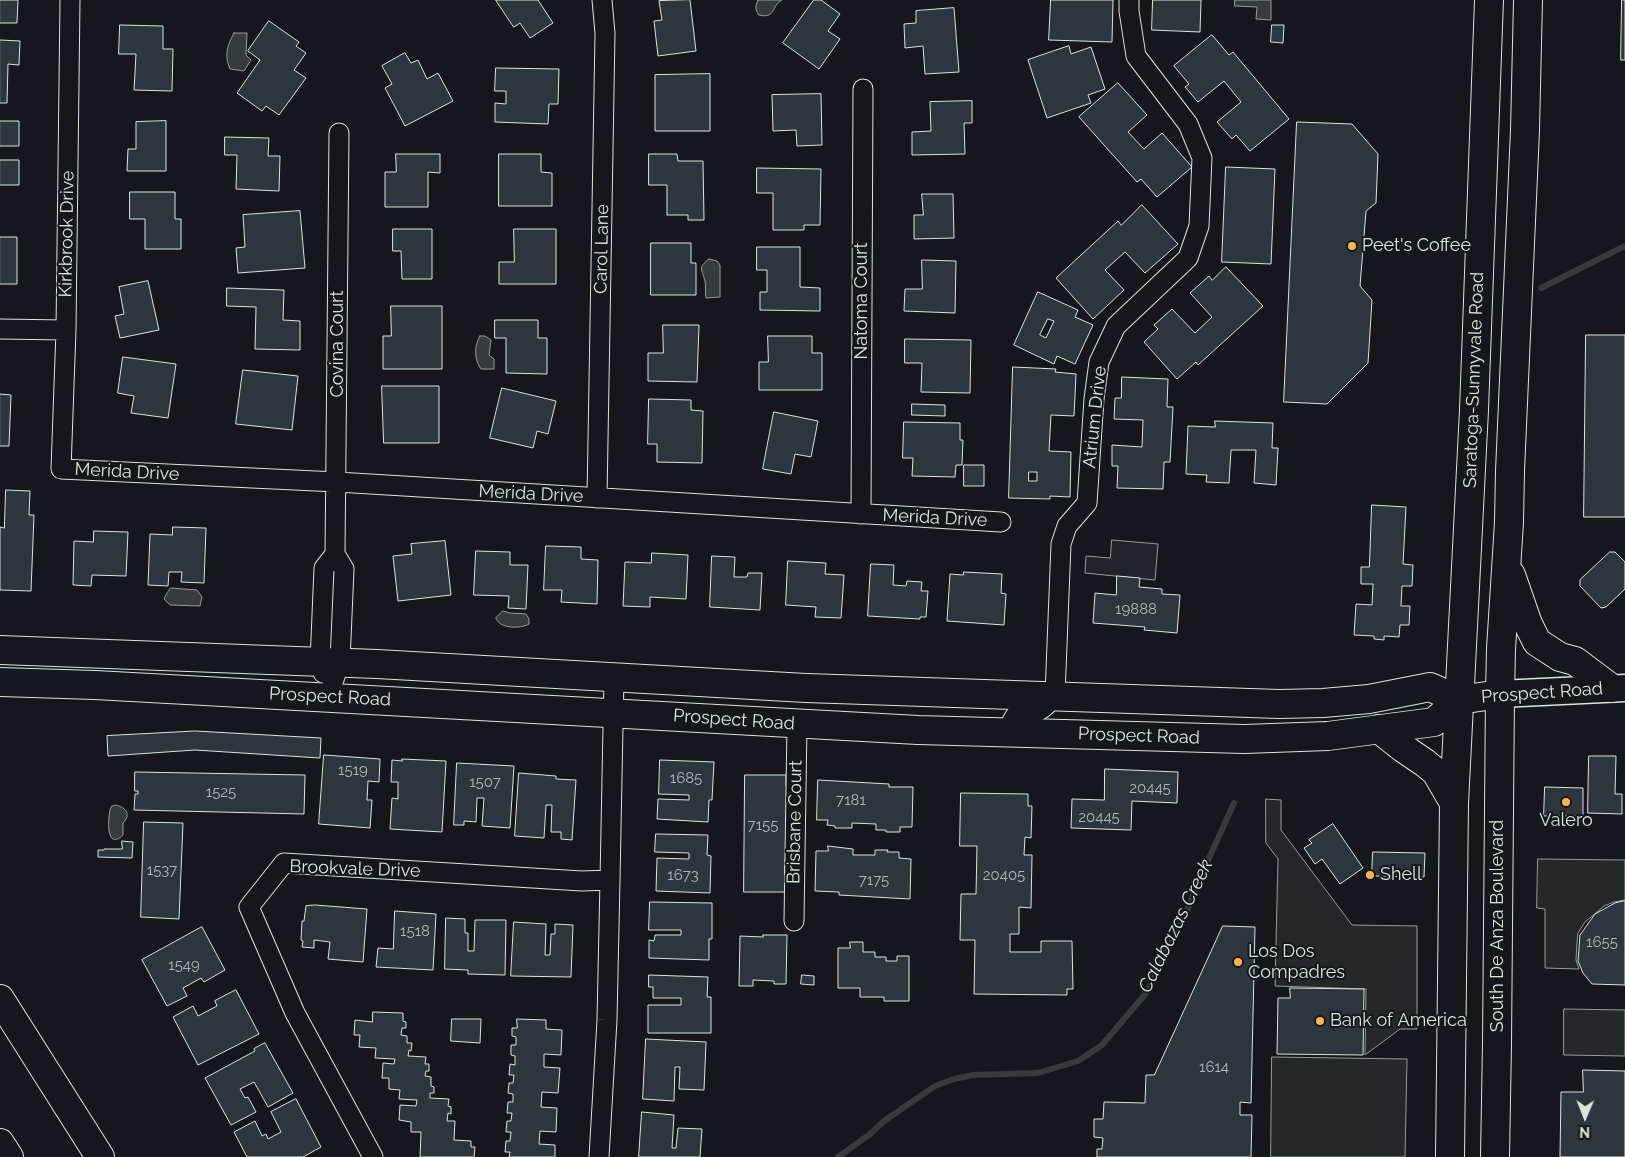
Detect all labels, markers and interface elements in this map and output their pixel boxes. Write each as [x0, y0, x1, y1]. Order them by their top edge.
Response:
street label: Kirkbrook Drive [55, 170, 79, 298]
street label: Carol Lane [590, 204, 614, 294]
place label: Peet's Coffee [1362, 235, 1471, 257]
marker: Peet's Coffee [1346, 240, 1358, 252]
street label: Natoma Court [851, 242, 873, 360]
street label: Saratoga-Sunnyvale Road [1459, 271, 1489, 489]
street label: Covina Court [327, 290, 349, 398]
street label: Atrium Drive [1079, 365, 1111, 469]
street label: Merida Drive [74, 458, 180, 486]
street label: Merida Drive [478, 480, 584, 508]
street label: Merida Drive [882, 504, 988, 532]
house number: 19888 [1115, 600, 1157, 618]
street label: Prospect Road [1480, 678, 1604, 708]
street label: Prospect Road [269, 683, 391, 711]
street label: Prospect Road [672, 705, 796, 735]
street label: Prospect Road [1078, 723, 1200, 749]
street label: Brisbane Court [783, 760, 807, 884]
house number: 1519 [338, 761, 368, 779]
house number: 1685 [670, 769, 702, 787]
house number: 1507 [469, 773, 501, 791]
house number: 20445 [1129, 779, 1171, 797]
house number: 1525 [206, 783, 236, 801]
house number: 7181 [836, 791, 866, 809]
marker: Valero [1560, 796, 1572, 808]
house number: 20445 [1078, 808, 1120, 826]
place label: Valero [1539, 810, 1593, 832]
house number: 7155 [748, 816, 778, 834]
street label: South De Anza Boulevard [1487, 820, 1509, 1032]
street label: Brookvale Drive [289, 856, 421, 882]
water label: Calabazas Creek [1134, 856, 1218, 996]
house number: 1537 [147, 861, 177, 879]
place label: Shell [1380, 864, 1422, 886]
house number: 1673 [667, 866, 699, 884]
house number: 20405 [983, 866, 1025, 884]
marker: Shell [1364, 869, 1376, 881]
house number: 7175 [859, 871, 889, 889]
house number: 1518 [400, 922, 430, 940]
house number: 1655 [1586, 933, 1618, 951]
place label: Los Dos Compadres [1248, 941, 1345, 984]
house number: 1549 [168, 956, 200, 974]
marker: Los Dos Compadres [1232, 956, 1244, 968]
place label: Bank of America [1330, 1010, 1467, 1032]
marker: Bank of America [1314, 1015, 1326, 1027]
house number: 1614 [1199, 1058, 1229, 1076]
north arrow [1560, 1092, 1610, 1142]
text: N [1579, 1124, 1590, 1140]

